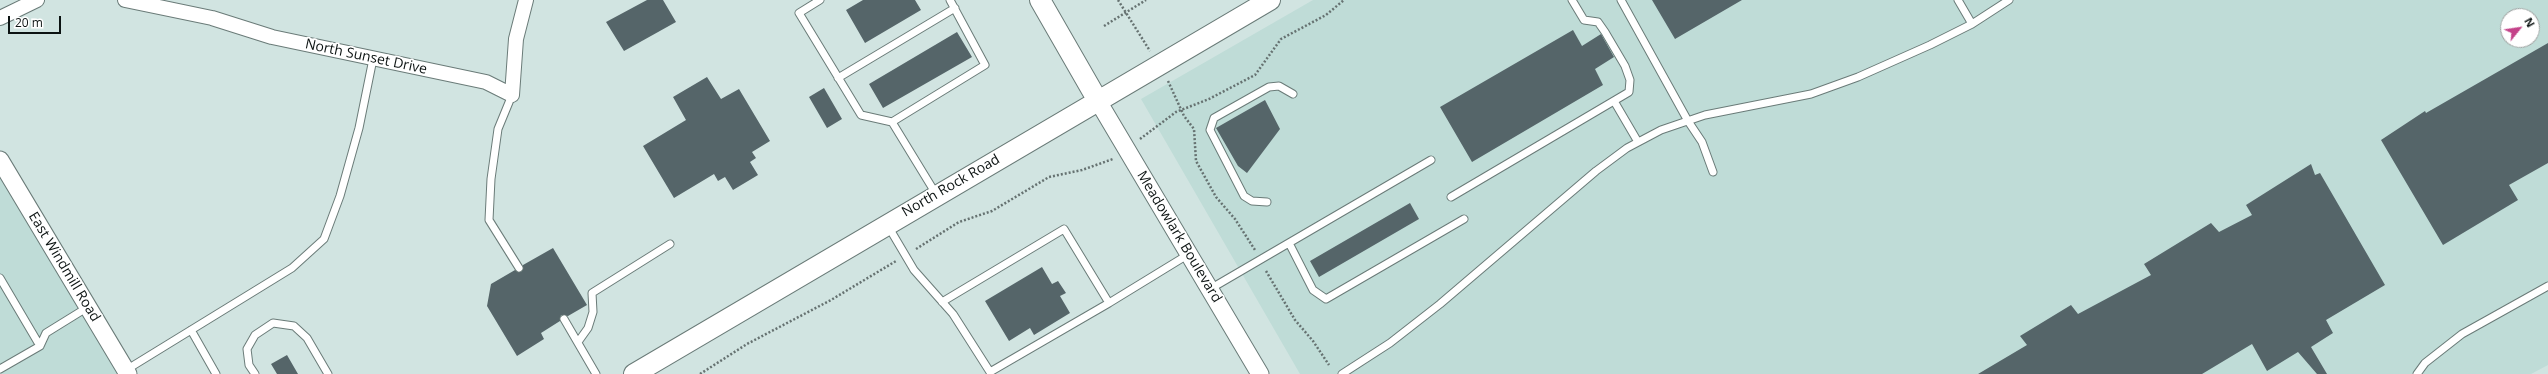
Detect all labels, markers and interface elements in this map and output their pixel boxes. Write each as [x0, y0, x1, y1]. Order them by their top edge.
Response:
scale bar [10, 8, 63, 34]
north arrow [2500, 8, 2540, 48]
text: 20 m [15, 14, 43, 31]
text: N [2521, 15, 2539, 30]
street label: North Sunset Drive [304, 36, 428, 78]
street label: North Rock Road [899, 151, 1003, 221]
street label: Meadowlark Boulevard [1133, 168, 1225, 306]
street label: East Windmill Road [25, 209, 103, 325]

